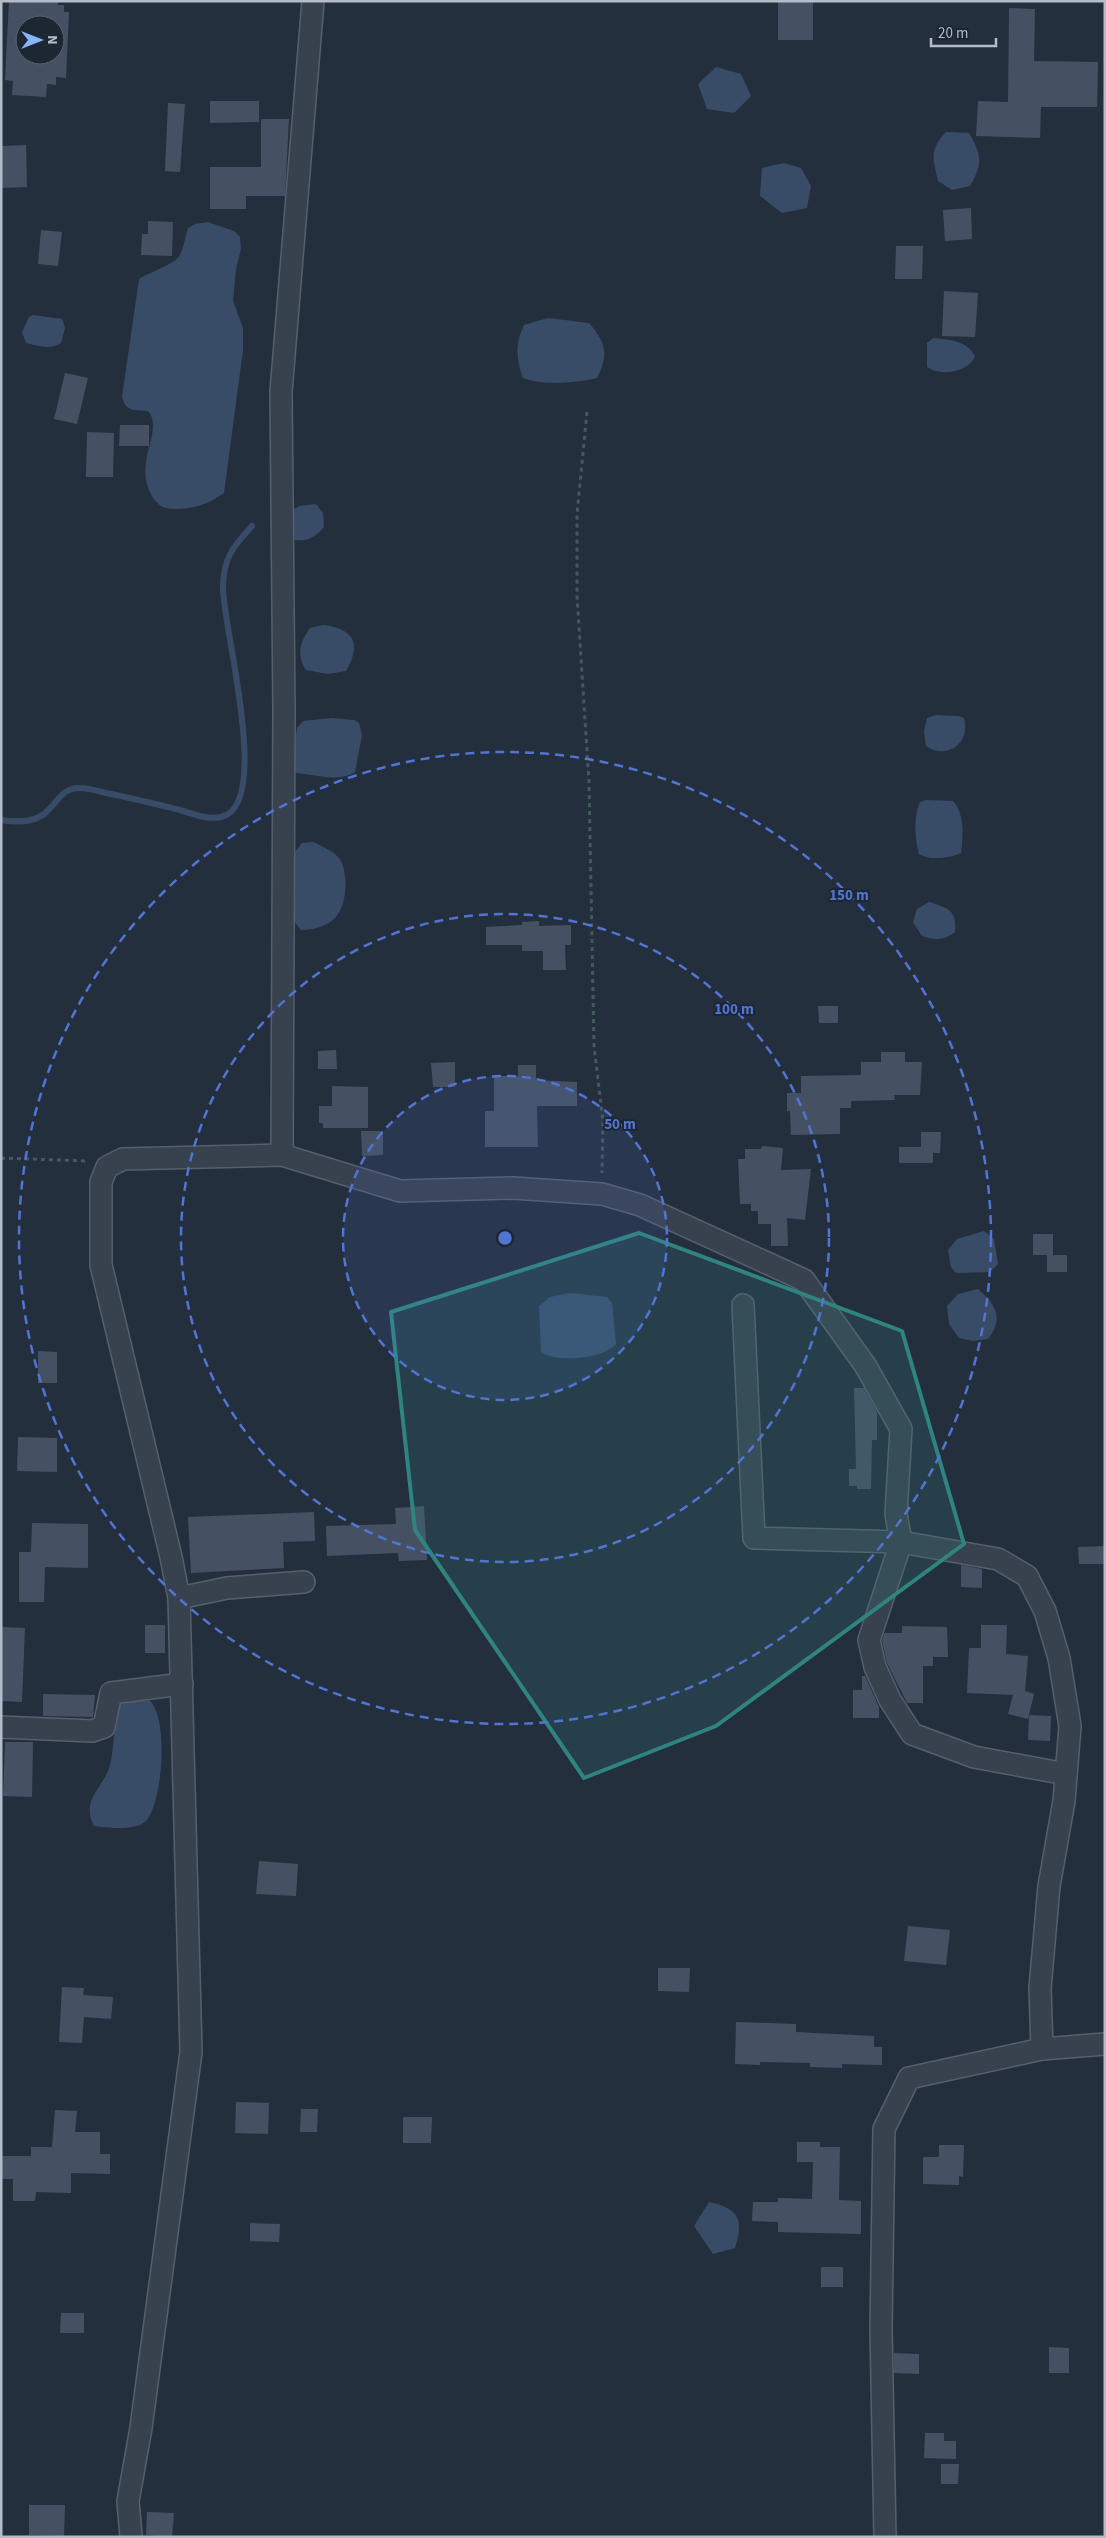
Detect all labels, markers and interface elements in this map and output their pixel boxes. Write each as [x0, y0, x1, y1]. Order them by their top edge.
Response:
north arrow [15, 15, 65, 65]
scale bar [931, 15, 996, 47]
text: 20 m [938, 23, 968, 44]
text: N [42, 35, 62, 45]
text: 150 m [829, 885, 869, 906]
text: 100 m [714, 999, 754, 1020]
text: 50 m [604, 1114, 636, 1135]
centre of rings [496, 1229, 514, 1247]

